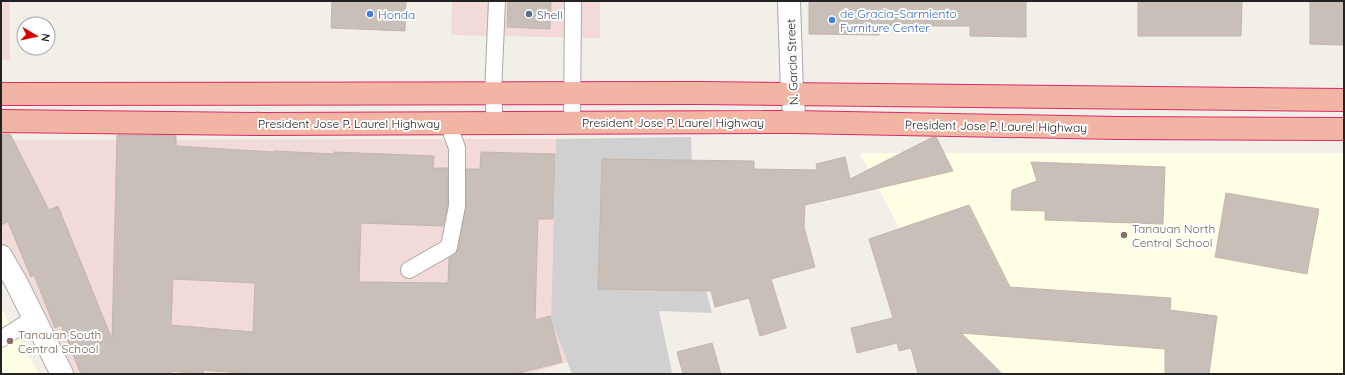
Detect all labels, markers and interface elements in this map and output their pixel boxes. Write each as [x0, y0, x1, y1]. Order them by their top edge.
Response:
place label: de Gracia–Sarmiento Furniture Center [840, 6, 957, 35]
place label: Honda [378, 7, 415, 22]
place label: Shell [537, 7, 563, 22]
marker: Honda [365, 9, 375, 19]
marker: Shell [524, 9, 534, 19]
marker: de Gracia–Sarmiento Furniture Center [827, 15, 837, 25]
north arrow [16, 16, 56, 56]
street label: N. Garcia Street [783, 19, 801, 105]
text: N [38, 32, 53, 43]
street label: President Jose P. Laurel Highway [582, 115, 764, 130]
street label: President Jose P. Laurel Highway [258, 116, 440, 131]
street label: President Jose P. Laurel Highway [905, 117, 1087, 135]
place label: Tanauan North Central School [1132, 221, 1215, 250]
marker: Tanauan North Central School [1119, 230, 1129, 240]
place label: Tanauan South Central School [18, 327, 101, 356]
marker: Tanauan South Central School [5, 336, 15, 346]

